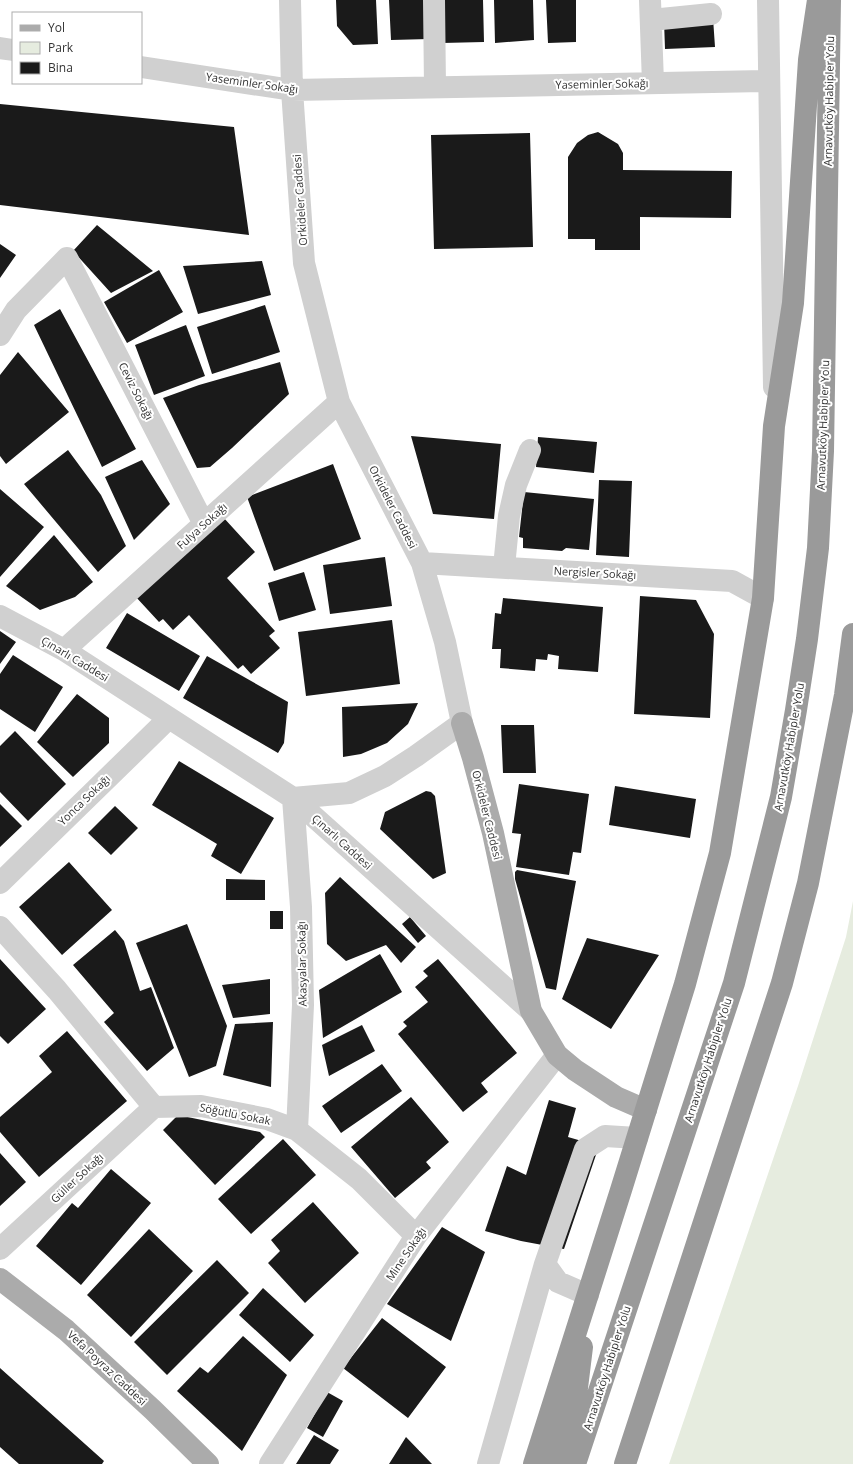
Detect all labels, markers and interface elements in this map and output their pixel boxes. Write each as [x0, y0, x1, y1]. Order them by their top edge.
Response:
legend [12, 12, 142, 84]
text: Yol [48, 19, 65, 36]
street label: Arnavutköy Habipler Yolu [820, 36, 837, 166]
text: Park [48, 39, 74, 56]
text: Bina [48, 59, 73, 76]
street label: Yaseminler Sokağı [205, 69, 299, 96]
street label: Yaseminler Sokağı [555, 75, 649, 92]
street label: Orkideler Caddesi [289, 154, 310, 246]
street label: Ceviz Sokağı [116, 359, 157, 422]
street label: Arnavutköy Habipler Yolu [813, 360, 832, 490]
street label: Orkideler Caddesi [366, 463, 421, 551]
street label: Fulya Sokağı [173, 499, 230, 552]
street label: Nergisler Sokağı [553, 563, 637, 582]
street label: Çınarlı Caddesi [39, 633, 112, 685]
street label: Arnavutköy Habipler Yolu [770, 681, 807, 812]
street label: Orkideler Caddesi [469, 769, 506, 861]
street label: Yonca Sokağı [54, 771, 113, 828]
street label: Çınarlı Caddesi [309, 811, 376, 873]
street label: Akasyalar Sokağı [293, 921, 310, 1007]
street label: Arnavutköy Habipler Yolu [680, 996, 735, 1124]
street label: Söğütlü Sokak [198, 1099, 272, 1128]
street label: Güller Sokağı [47, 1149, 106, 1206]
street label: Mine Sokağı [382, 1224, 429, 1284]
street label: Arnavutköy Habipler Yolu [579, 1304, 634, 1432]
street label: Vefa Poyraz Caddesi [64, 1327, 150, 1408]

